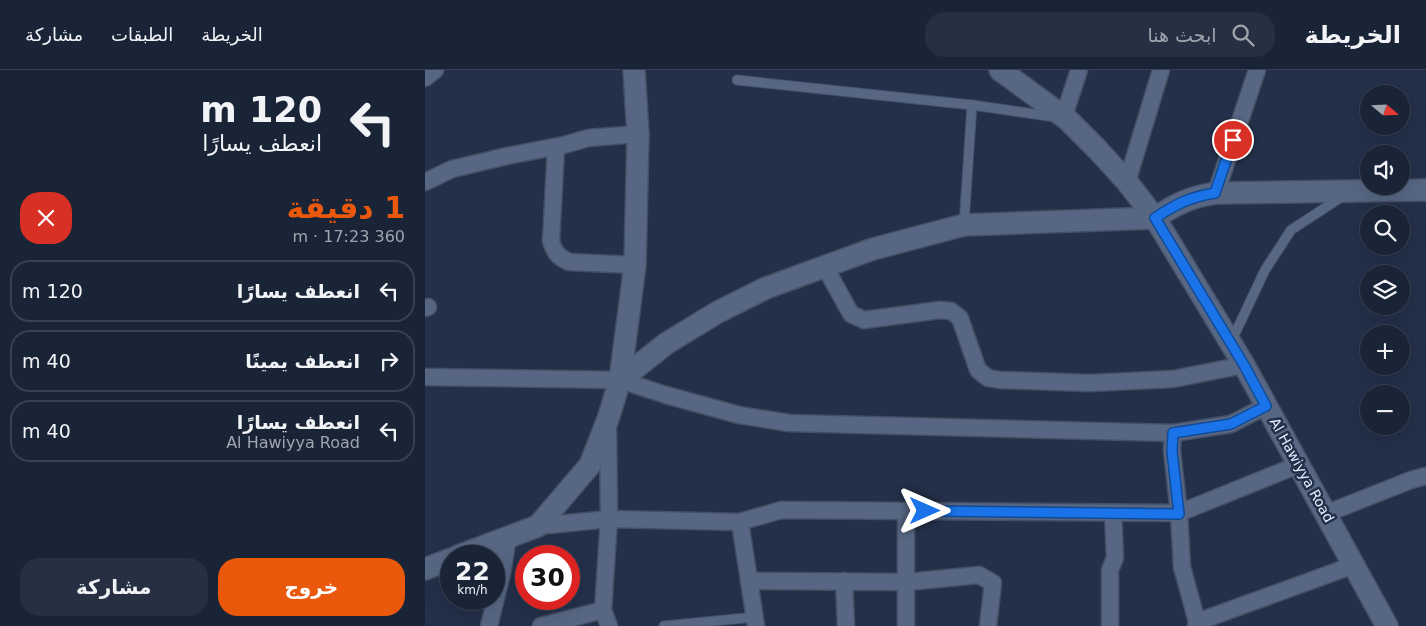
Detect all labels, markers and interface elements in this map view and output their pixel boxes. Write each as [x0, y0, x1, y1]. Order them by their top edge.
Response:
search box [925, 12, 1275, 57]
icon: search [1229, 21, 1257, 49]
text: الخريطة [1305, 21, 1401, 49]
text: مشاركة [25, 24, 83, 45]
text: الطبقات [111, 24, 173, 45]
text: الخريطة [201, 24, 263, 45]
text: ابحث هنا [1148, 24, 1217, 46]
north arrow [1360, 85, 1410, 135]
map controls [1360, 85, 1410, 435]
text: 120 m [200, 90, 322, 130]
icon: left [340, 90, 405, 155]
pin [1212, 119, 1254, 161]
icon: arrive [1219, 126, 1247, 154]
text: انعطف يسارًا [202, 131, 322, 156]
button: sound [1360, 145, 1410, 195]
text: 1 دقيقة [287, 190, 405, 225]
button: close [20, 192, 72, 244]
button: search [1360, 205, 1410, 255]
text: 360 m · 17:23 [292, 227, 405, 246]
button: layers [1360, 265, 1410, 315]
icon: left [375, 277, 403, 305]
text: 120 m [22, 280, 83, 302]
text: انعطف يسارًا [237, 280, 360, 302]
button: + [1360, 325, 1410, 375]
icon: right [375, 347, 403, 375]
text: 40 m [22, 350, 71, 372]
text: انعطف يمينًا [245, 350, 360, 372]
button: − [1360, 385, 1410, 435]
text: انعطف يسارًا [237, 411, 360, 433]
street label: Al Hawiyya Road [1267, 415, 1337, 525]
icon: left [375, 417, 403, 445]
text: 40 m [22, 420, 71, 442]
text: Al Hawiyya Road [226, 433, 360, 452]
position arrow [898, 484, 950, 536]
speed limit sign: 30 [515, 545, 580, 610]
text: 22 [455, 557, 490, 586]
button: مشاركة [20, 558, 208, 616]
button: خروج [218, 558, 405, 616]
text: km/h [457, 583, 488, 597]

